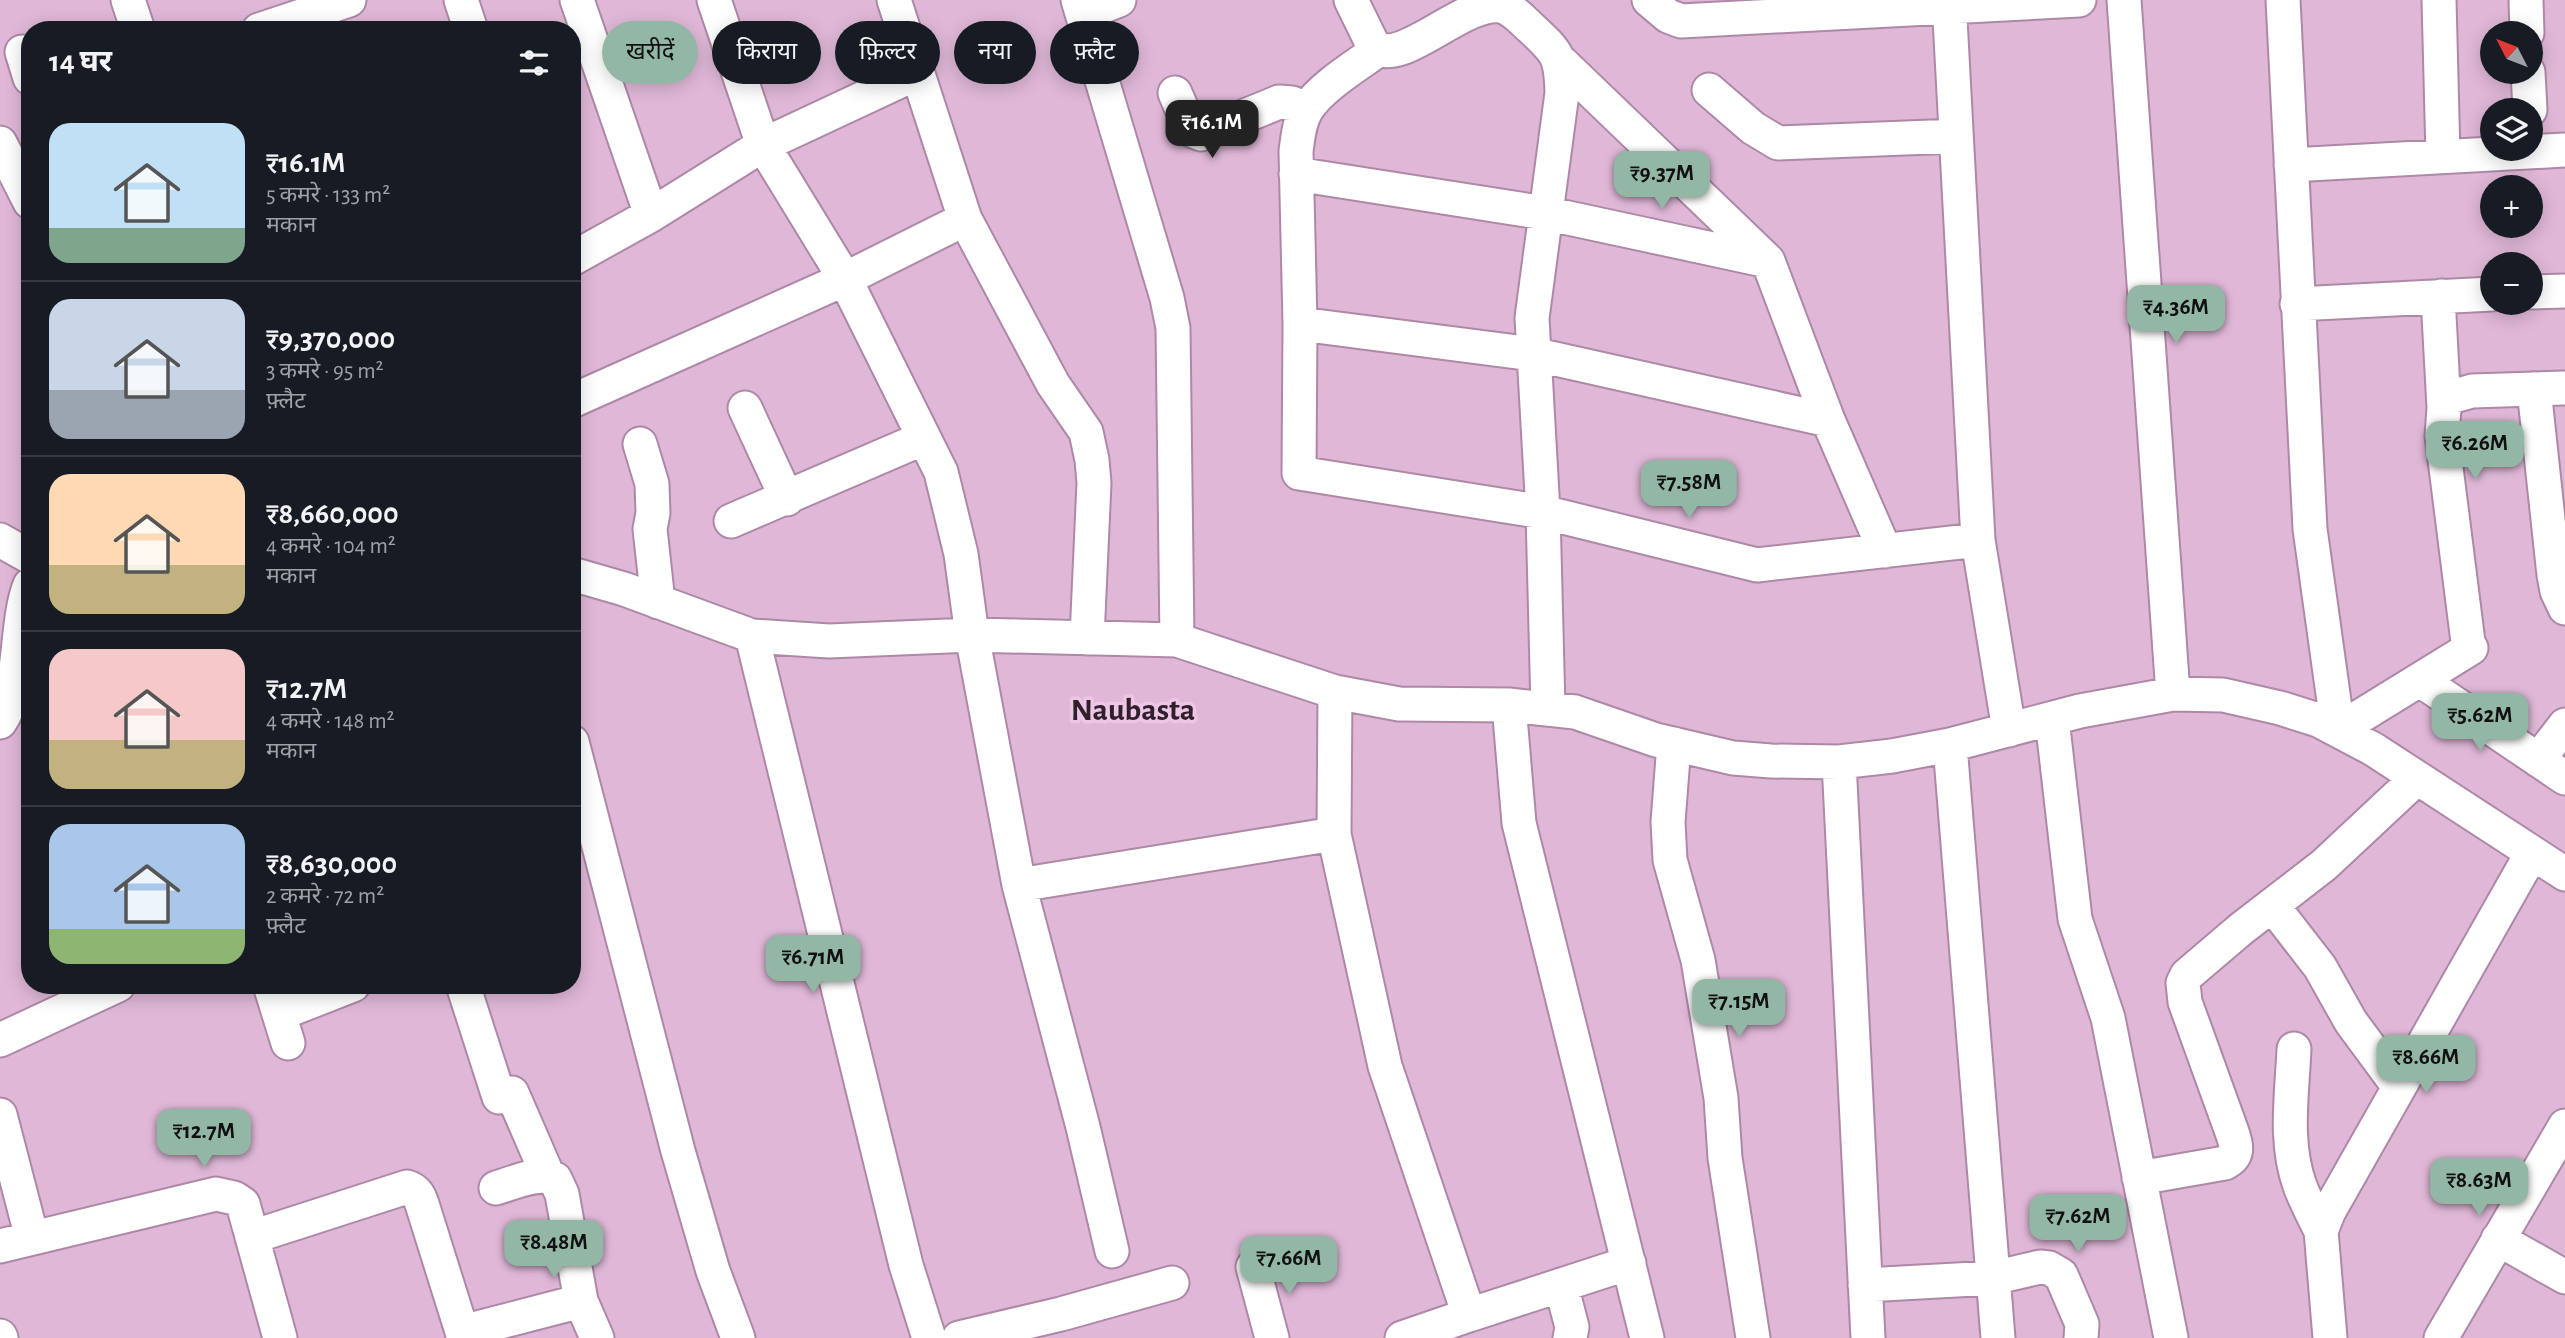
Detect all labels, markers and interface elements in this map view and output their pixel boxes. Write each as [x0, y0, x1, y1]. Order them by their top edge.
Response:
chip: खरीदें [602, 21, 698, 84]
chip: किराया [712, 21, 821, 84]
chip: फ़िल्टर [835, 21, 940, 84]
chip: नया [954, 21, 1036, 84]
chip: फ़्लैट [1050, 21, 1139, 84]
north arrow [2480, 21, 2543, 84]
map controls [2480, 21, 2543, 315]
icon: filters [515, 44, 553, 82]
text: 14 घर [49, 47, 112, 77]
button: layers [2480, 98, 2543, 161]
pin: ₹16.1M [1155, 100, 1269, 160]
text: ₹16.1M [1182, 111, 1242, 134]
text: ₹16.1M [266, 148, 345, 178]
icon: home [105, 151, 189, 235]
pin: ₹9.37M [1605, 152, 1719, 211]
text: ₹9.37M [1630, 162, 1694, 185]
button: + [2480, 175, 2543, 238]
text: 5 कमरे · 133 m² [266, 184, 390, 207]
text: मकान [266, 214, 316, 237]
button: − [2480, 252, 2543, 315]
pin: ₹4.36M [2119, 286, 2233, 345]
text: ₹4.36M [2143, 296, 2209, 319]
text: ₹9,370,000 [266, 324, 395, 354]
icon: home [105, 327, 189, 411]
text: 3 कमरे · 95 m² [266, 360, 384, 383]
text: फ़्लैट [266, 390, 306, 413]
pin: ₹6.26M [2418, 421, 2532, 481]
text: ₹6.26M [2442, 432, 2508, 455]
pin: ₹7.58M [1632, 461, 1746, 520]
text: ₹7.58M [1657, 471, 1721, 494]
text: ₹8,660,000 [266, 499, 399, 529]
icon: home [105, 502, 189, 586]
text: 4 कमरे · 104 m² [266, 535, 396, 558]
text: मकान [266, 565, 316, 588]
text: ₹12.7M [266, 674, 347, 704]
icon: home [105, 677, 189, 761]
district label: Naubasta [1071, 694, 1195, 726]
pin: ₹5.62M [2423, 694, 2537, 753]
text: ₹5.62M [2447, 704, 2513, 727]
text: 4 कमरे · 148 m² [266, 710, 395, 733]
text: मकान [266, 740, 316, 763]
text: ₹8,630,000 [266, 849, 397, 879]
icon: home [105, 852, 189, 936]
text: 2 कमरे · 72 m² [266, 885, 384, 908]
text: फ़्लैट [266, 915, 306, 938]
pin: ₹6.71M [756, 936, 870, 995]
text: ₹6.71M [782, 946, 844, 969]
pin: ₹7.15M [1682, 979, 1796, 1039]
text: ₹7.15M [1708, 990, 1770, 1013]
pin: ₹8.66M [2369, 1036, 2483, 1095]
text: ₹8.66M [2393, 1046, 2459, 1069]
pin: ₹12.7M [147, 1110, 261, 1169]
text: ₹12.7M [173, 1120, 235, 1143]
pin: ₹8.63M [2422, 1158, 2536, 1218]
text: ₹8.63M [2446, 1169, 2512, 1192]
pin: ₹7.62M [2021, 1194, 2135, 1254]
text: ₹7.62M [2045, 1205, 2111, 1228]
pin: ₹8.48M [497, 1220, 611, 1280]
text: ₹8.48M [520, 1231, 588, 1254]
pin: ₹7.66M [1232, 1236, 1346, 1296]
text: ₹7.66M [1256, 1247, 1322, 1270]

